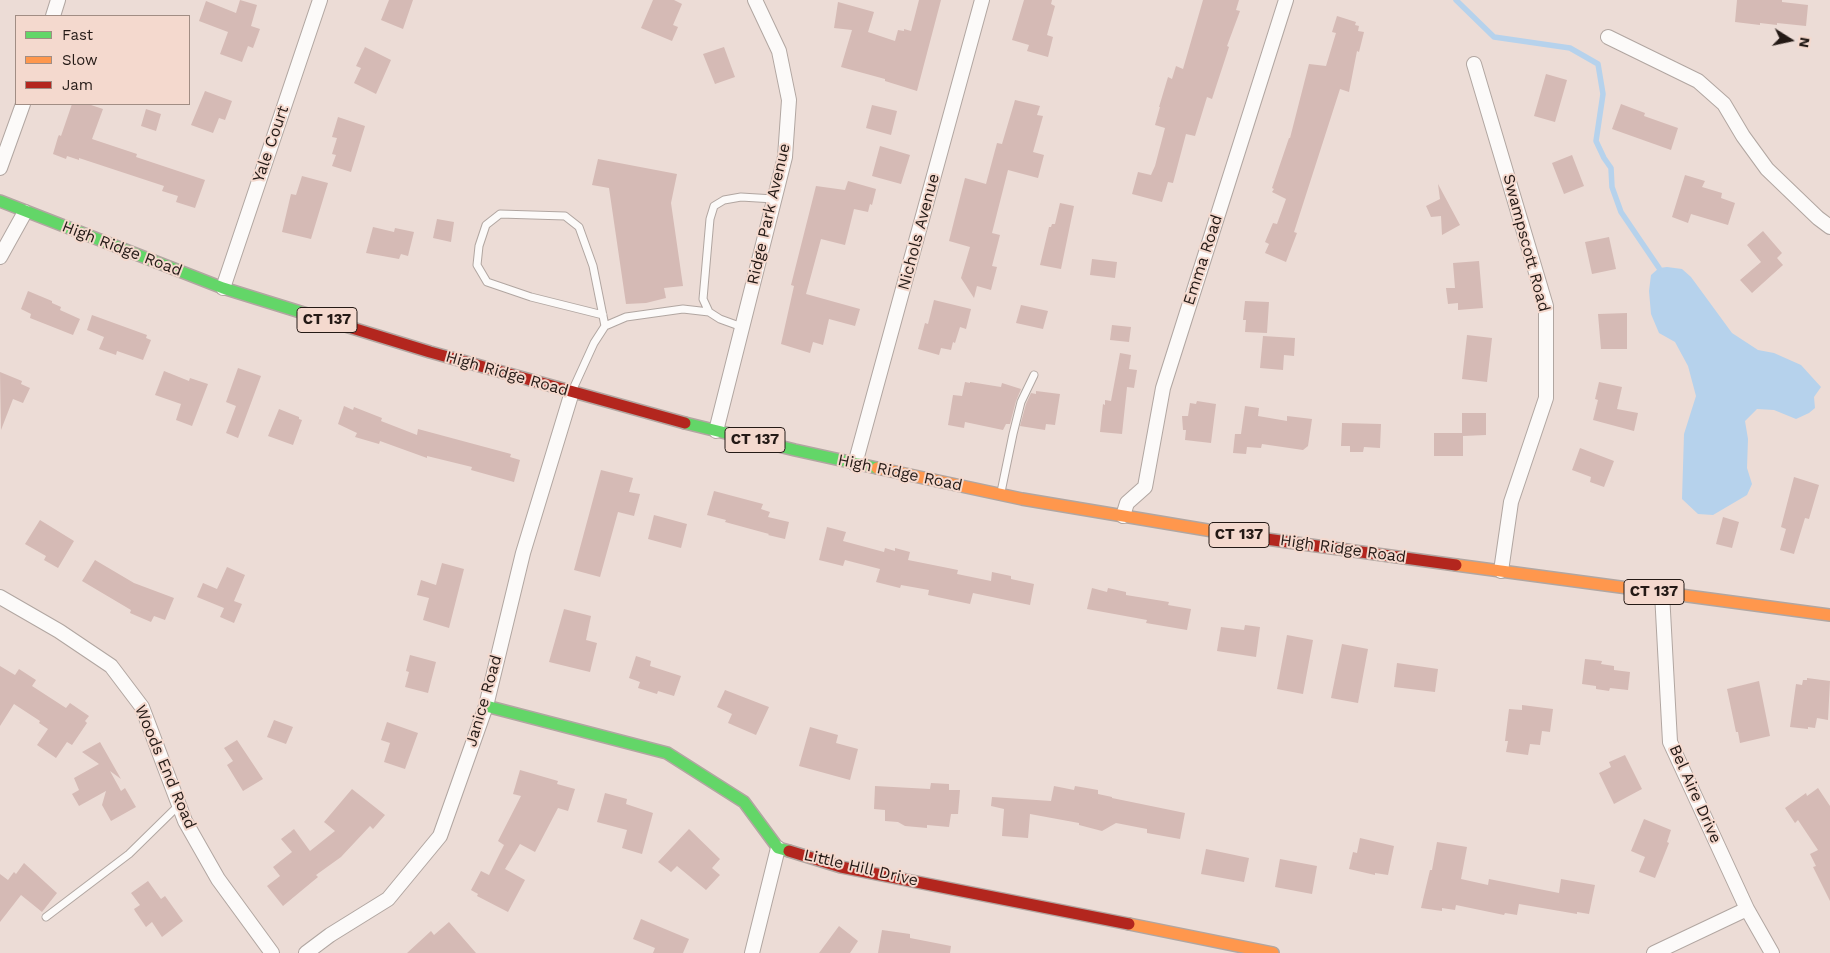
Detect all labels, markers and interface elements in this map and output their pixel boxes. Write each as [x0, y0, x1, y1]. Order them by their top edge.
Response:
legend [15, 15, 190, 105]
north arrow [1765, 15, 1815, 65]
text: Fast [62, 26, 93, 44]
text: N [1796, 36, 1814, 49]
text: Slow [62, 51, 98, 69]
text: Jam [62, 76, 93, 94]
street label: Yale Court [249, 103, 293, 185]
street label: Ridge Park Avenue [743, 141, 795, 287]
street label: Nichols Avenue [894, 172, 944, 292]
street label: Swampscott Road [1498, 172, 1554, 314]
street label: Emma Road [1179, 212, 1227, 308]
street label: High Ridge Road [59, 217, 185, 281]
road number: CT 137 [297, 308, 357, 332]
street label: High Ridge Road [443, 347, 571, 401]
road number: CT 137 [725, 428, 785, 452]
street label: High Ridge Road [836, 450, 964, 496]
road number: CT 137 [1209, 522, 1269, 548]
street label: High Ridge Road [1279, 531, 1407, 567]
road number: CT 137 [1624, 580, 1684, 604]
street label: Janice Road [462, 653, 506, 749]
street label: Woods End Road [130, 702, 200, 832]
street label: Bel Aire Drive [1665, 742, 1725, 846]
street label: Little Hill Drive [802, 846, 920, 890]

